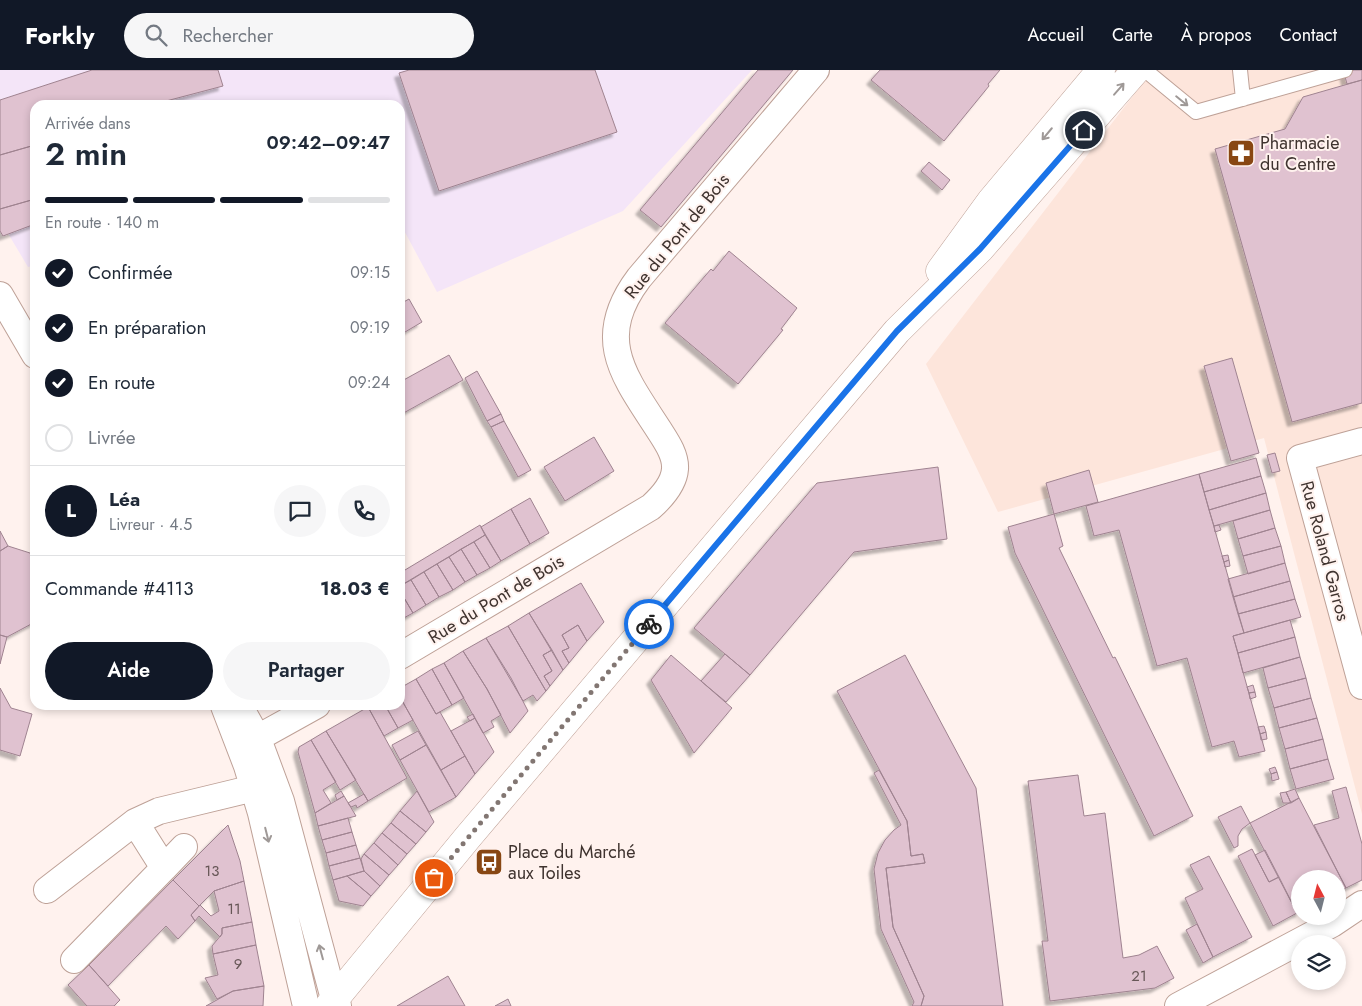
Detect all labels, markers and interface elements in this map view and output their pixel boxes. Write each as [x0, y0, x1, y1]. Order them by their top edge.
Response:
search box [124, 13, 474, 58]
text: Forkly [25, 18, 94, 53]
icon: search [142, 21, 170, 49]
text: Rechercher [182, 22, 273, 49]
text: Accueil [1027, 22, 1084, 48]
text: Carte [1112, 22, 1153, 48]
text: À propos [1181, 22, 1251, 48]
text: Contact [1279, 22, 1337, 48]
one-way arrow [1113, 83, 1124, 96]
one-way arrow [1175, 95, 1188, 106]
pin [1063, 109, 1105, 151]
text: Arrivée dans [45, 112, 130, 135]
icon: home [1070, 116, 1098, 144]
one-way arrow [1042, 127, 1053, 140]
text: 09:42–09:47 [267, 129, 390, 156]
place label: Pharmacie du Centre [1260, 130, 1339, 177]
text: 2 min [45, 131, 127, 177]
pharmacy icon: Pharmacie du Centre [1226, 138, 1256, 168]
street label: Rue du Pont de Bois [618, 168, 736, 304]
text: En route · 140 m [45, 211, 159, 234]
icon: check [45, 259, 73, 287]
text: Confirmée [88, 259, 173, 286]
text: 09:15 [350, 261, 390, 284]
icon: check [45, 314, 73, 342]
text: En préparation [88, 314, 206, 341]
text: 09:19 [350, 316, 390, 339]
icon: check [45, 369, 73, 397]
text: En route [88, 369, 155, 396]
text: 09:24 [348, 371, 390, 394]
text: Livrée [88, 424, 136, 451]
street label: Rue Roland Garros [1294, 478, 1356, 624]
button: chat [274, 485, 326, 537]
button: phone [338, 485, 390, 537]
text: Léa [109, 486, 140, 513]
text: L [66, 497, 76, 524]
text: Livreur · 4.5 [109, 513, 192, 536]
street label: Rue du Pont de Bois [423, 548, 569, 650]
text: Commande #4113 [45, 575, 194, 602]
text: 18.03 € [320, 575, 390, 602]
courier [624, 599, 674, 649]
icon: bike [635, 610, 663, 638]
button: Aide [45, 642, 213, 700]
button: Partager [223, 642, 390, 700]
one-way arrow [263, 827, 272, 843]
place label: Place du Marché aux Toiles [508, 839, 636, 886]
bus stop icon: Place du Marché aux Toiles [474, 847, 504, 877]
pin [413, 857, 455, 899]
house number: 13 [205, 860, 219, 882]
icon: bag [420, 864, 448, 892]
north arrow [1291, 870, 1346, 925]
map controls [1291, 870, 1346, 990]
house number: 11 [227, 898, 241, 920]
button: layers [1291, 935, 1346, 990]
one-way arrow [316, 945, 325, 961]
house number: 9 [234, 953, 242, 975]
house number: 21 [1131, 965, 1147, 987]

